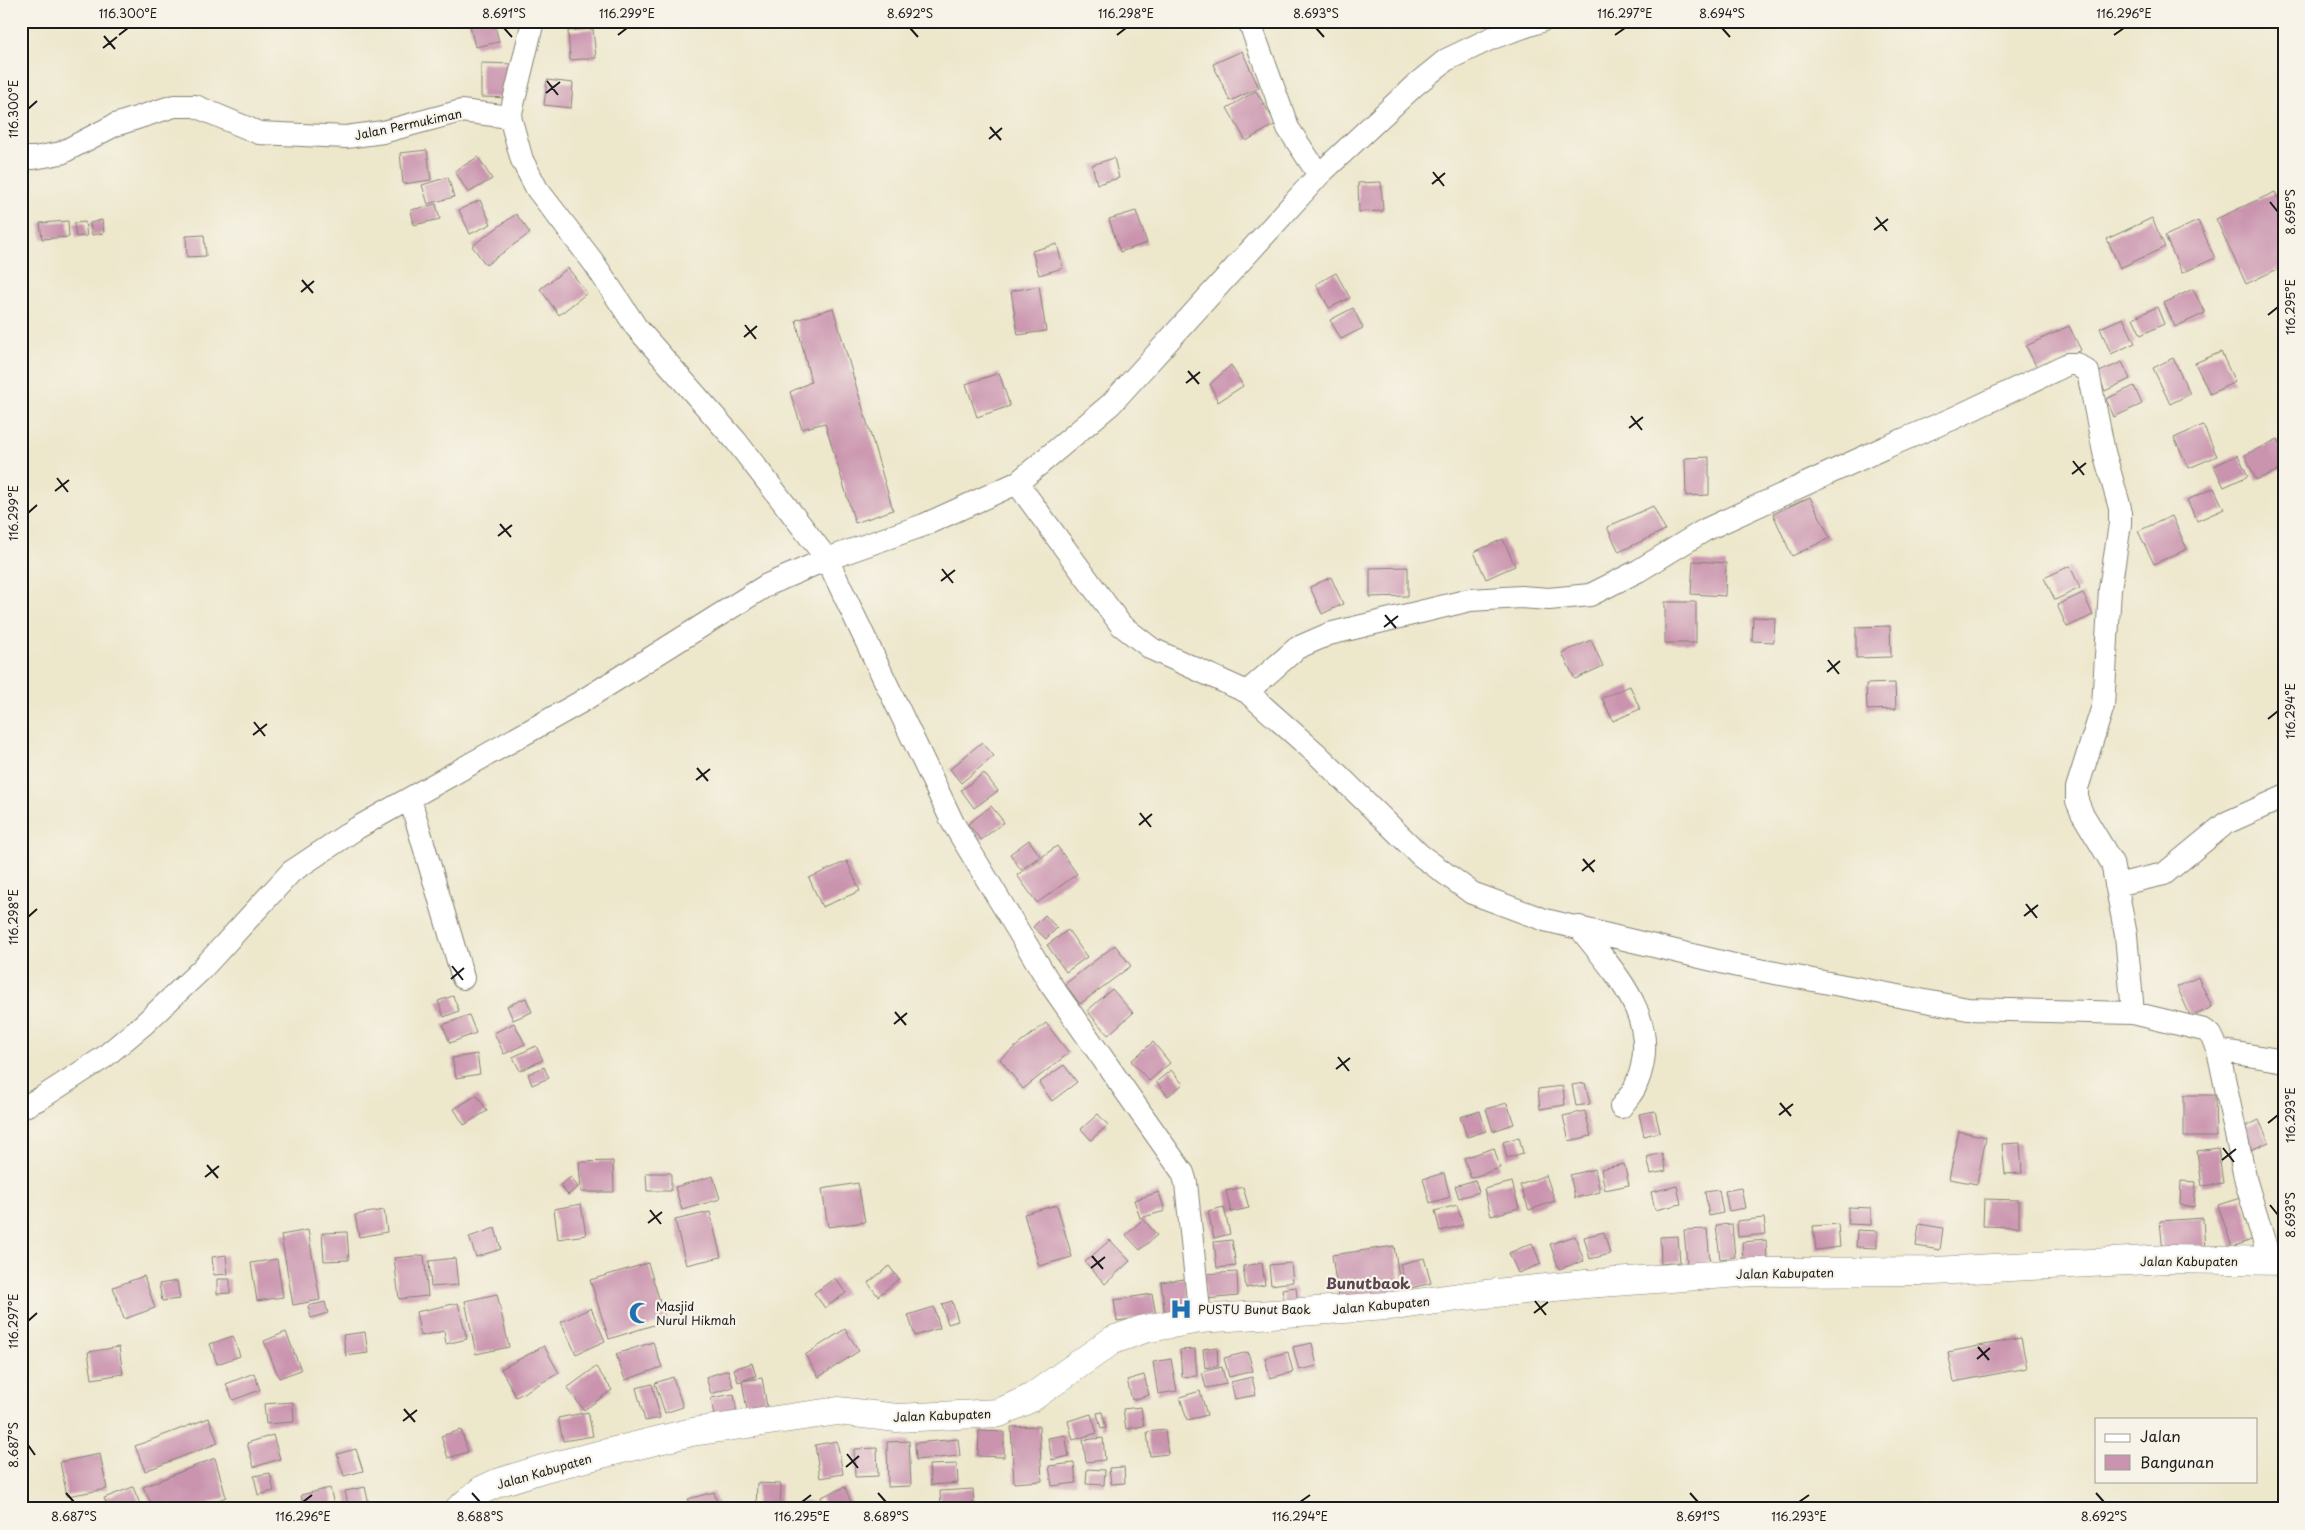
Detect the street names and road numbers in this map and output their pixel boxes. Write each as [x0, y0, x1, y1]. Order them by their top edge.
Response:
street label: Jalan Permukiman [353, 104, 463, 144]
street label: Jalan Kabupaten [2140, 1252, 2238, 1270]
street label: Jalan Kabupaten [1736, 1263, 1834, 1283]
street label: Jalan Kabupaten [1331, 1292, 1431, 1318]
street label: Jalan Kabupaten [893, 1404, 991, 1426]
street label: Jalan Kabupaten [494, 1449, 594, 1493]

